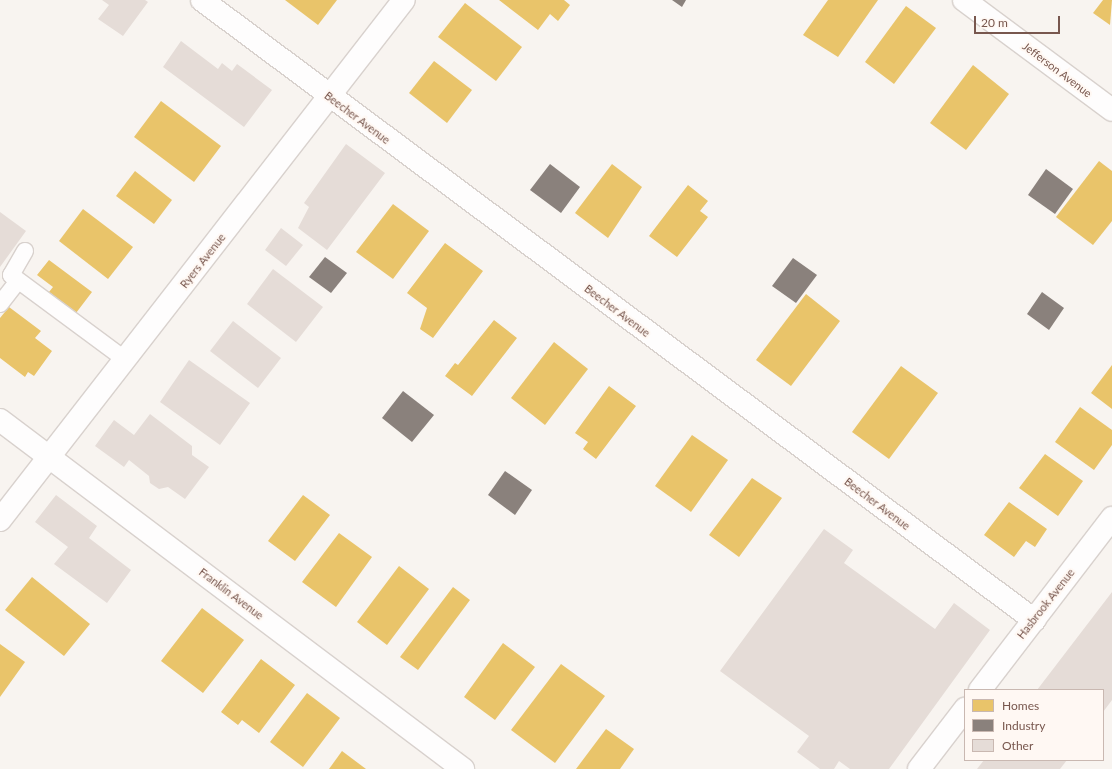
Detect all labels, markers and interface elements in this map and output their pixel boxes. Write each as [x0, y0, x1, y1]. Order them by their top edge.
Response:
scale bar [976, 8, 1062, 34]
text: 20 m [981, 15, 1008, 30]
street label: Jefferson Avenue [1020, 40, 1094, 100]
street label: Beecher Avenue [321, 89, 393, 147]
street label: Ryers Avenue [177, 231, 229, 291]
street label: Beecher Avenue [581, 282, 653, 340]
street label: Beecher Avenue [841, 475, 913, 533]
street label: Franklin Avenue [196, 565, 266, 623]
street label: Hasbrook Avenue [1014, 566, 1078, 642]
legend [964, 689, 1104, 761]
text: Homes [1002, 698, 1039, 713]
text: Industry [1002, 718, 1045, 733]
text: Other [1002, 738, 1033, 753]

